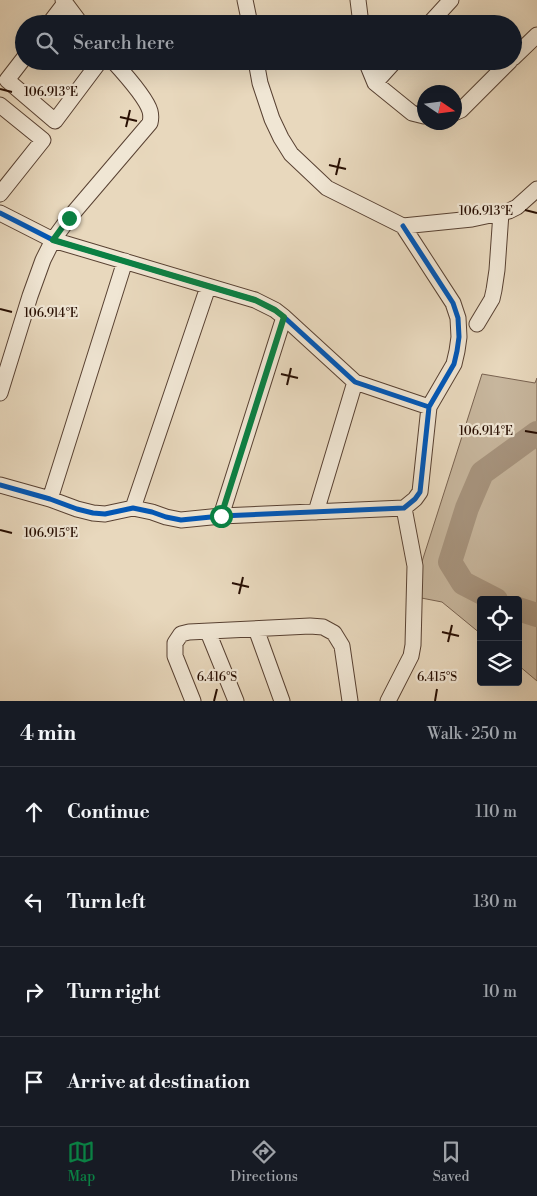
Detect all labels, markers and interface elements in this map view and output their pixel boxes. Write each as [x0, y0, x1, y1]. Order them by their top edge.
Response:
search box [15, 15, 522, 70]
icon: search [33, 29, 61, 57]
text: Search here [73, 31, 174, 55]
text: 106.913°E [24, 85, 78, 100]
north arrow [417, 85, 462, 130]
text: 106.913°E [459, 204, 513, 219]
route end [58, 207, 81, 230]
text: 106.914°E [24, 306, 78, 321]
text: 106.914°E [459, 424, 513, 439]
route start [210, 505, 233, 528]
text: 106.915°E [24, 526, 78, 541]
map controls [477, 596, 522, 686]
button: locate [477, 596, 522, 641]
button: layers [477, 641, 522, 686]
text: 6.416°S [197, 670, 237, 685]
text: 6.415°S [417, 670, 457, 685]
text: 4 min [20, 721, 76, 747]
text: Walk · 250 m [427, 724, 517, 744]
icon: ahead [20, 798, 48, 826]
text: Continue [67, 800, 150, 824]
text: 110 m [475, 802, 517, 822]
icon: left [20, 888, 48, 916]
text: Turn left [67, 890, 146, 914]
text: 130 m [473, 892, 517, 912]
icon: right [20, 978, 48, 1006]
text: Turn right [67, 980, 160, 1004]
text: 10 m [483, 982, 517, 1002]
icon: arrive [20, 1068, 48, 1096]
text: Arrive at destination [67, 1070, 250, 1094]
tab: Map [67, 1138, 95, 1186]
tab: Directions [230, 1138, 298, 1186]
tab: Saved [433, 1138, 470, 1186]

